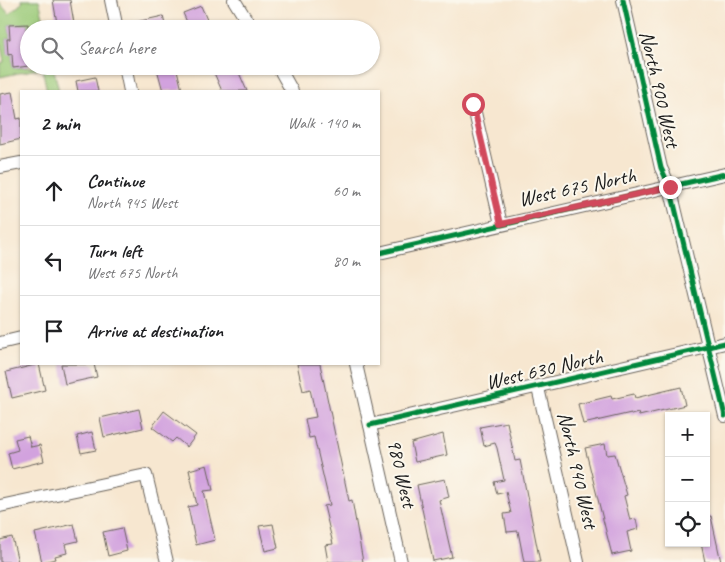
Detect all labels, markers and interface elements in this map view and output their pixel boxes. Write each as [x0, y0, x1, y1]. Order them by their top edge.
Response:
search box [20, 20, 380, 75]
street label: North 900 West [634, 28, 686, 152]
icon: search [38, 34, 66, 62]
text: Search here [78, 36, 155, 60]
route start [462, 93, 485, 116]
text: 2 min [40, 110, 80, 136]
text: Walk · 140 m [288, 113, 360, 133]
street label: West 675 North [516, 162, 638, 212]
text: Continue [87, 169, 144, 193]
route end [659, 176, 682, 199]
icon: ahead [40, 177, 68, 205]
text: 60 m [333, 181, 360, 201]
text: North 945 West [87, 193, 178, 213]
text: Turn left [87, 239, 142, 263]
icon: left [40, 247, 68, 275]
text: 80 m [333, 251, 360, 271]
text: West 675 North [87, 263, 178, 283]
icon: arrive [40, 317, 68, 345]
text: Arrive at destination [87, 319, 223, 343]
street label: West 630 North [483, 343, 605, 395]
street label: North 940 West [552, 409, 604, 533]
map controls [665, 412, 710, 547]
button: + [665, 412, 710, 457]
street label: 980 West [381, 436, 423, 512]
button: − [665, 457, 710, 502]
button: locate [665, 502, 710, 547]

